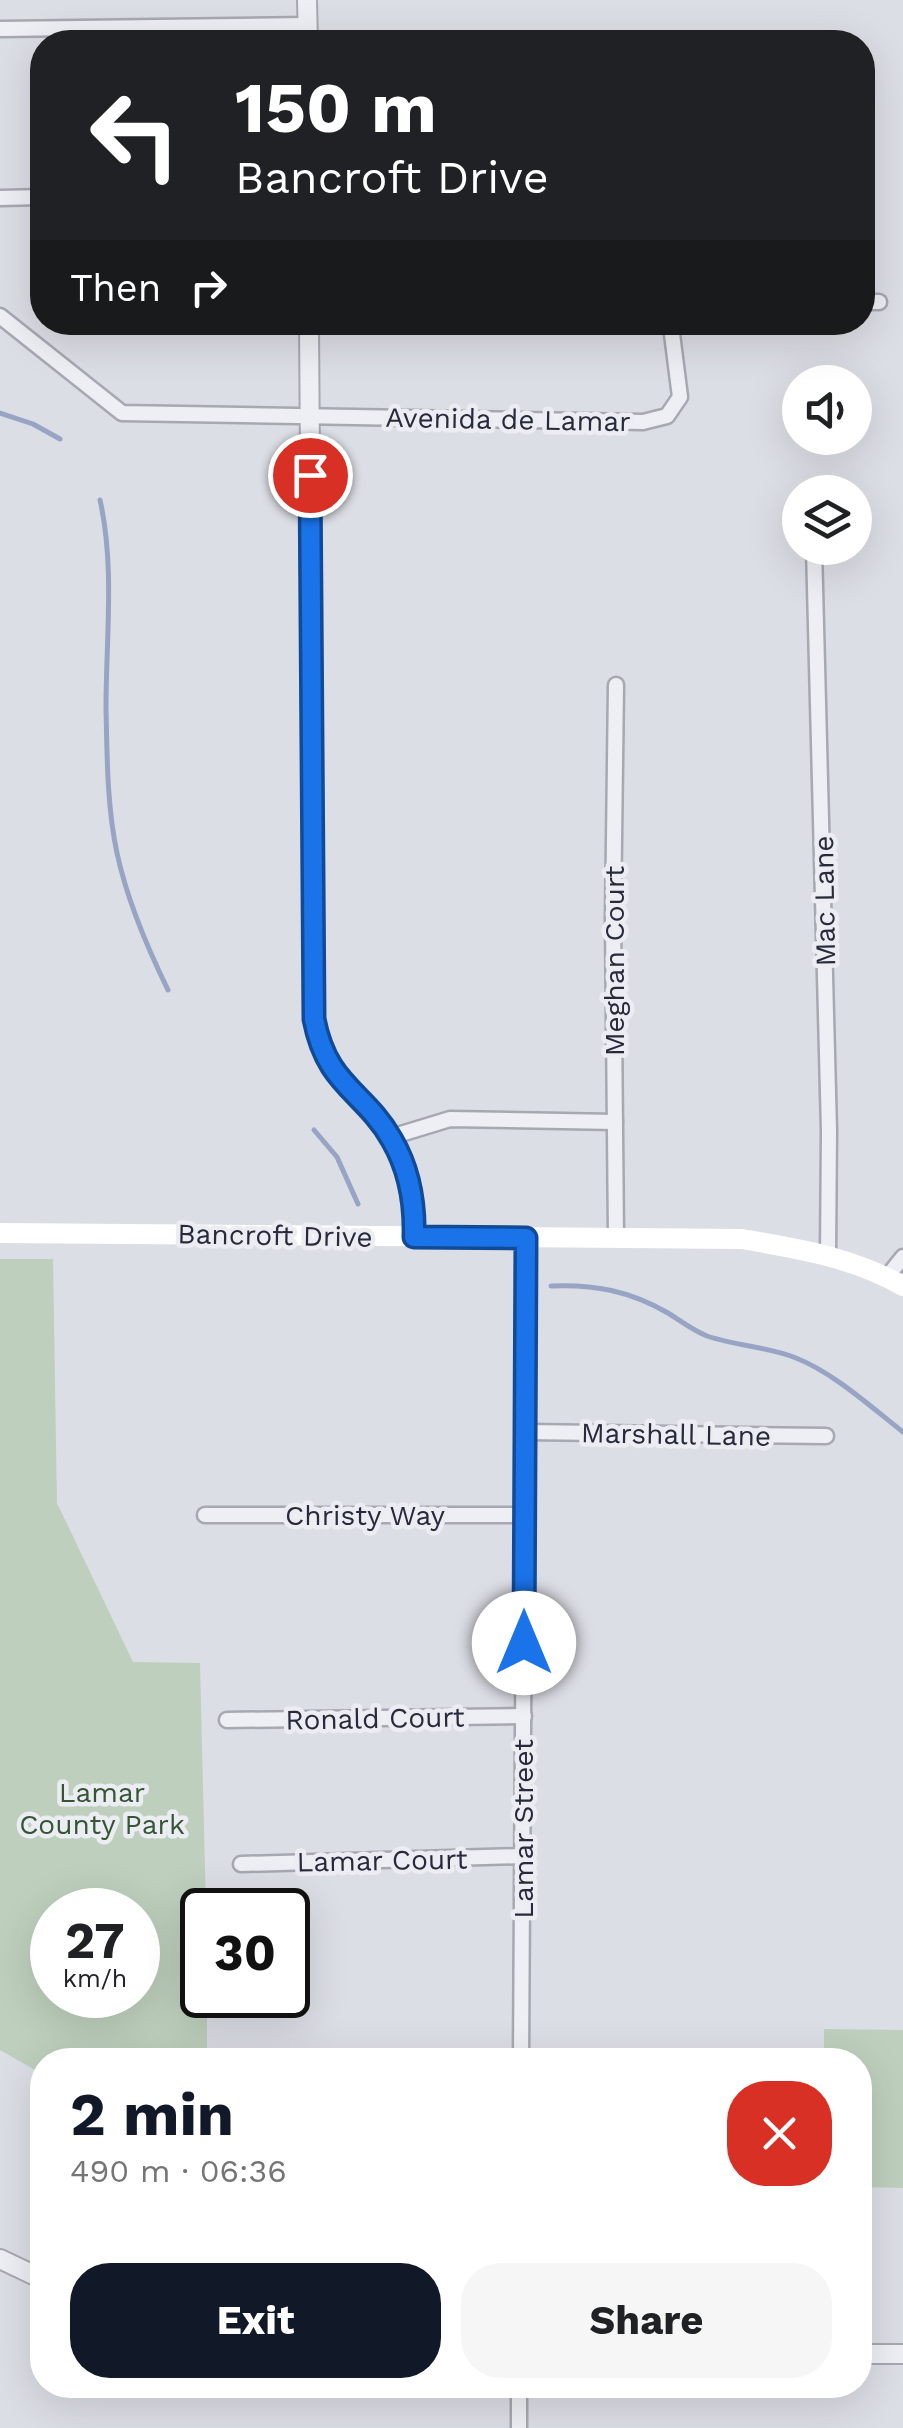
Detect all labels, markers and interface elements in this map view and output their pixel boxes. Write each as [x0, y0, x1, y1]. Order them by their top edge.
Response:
text: 150 m [235, 67, 437, 149]
icon: left [70, 70, 200, 200]
text: Bancroft Drive [235, 151, 549, 204]
icon: right [181, 260, 236, 315]
text: Then [70, 266, 161, 310]
map controls [782, 365, 872, 565]
button: sound [782, 365, 872, 455]
street label: Avenida de Lamar [385, 401, 631, 438]
pin [268, 433, 353, 518]
icon: arrive [283, 448, 338, 503]
button: layers [782, 475, 872, 565]
street label: Mac Lane [807, 835, 842, 967]
street label: Meghan Court [598, 866, 631, 1056]
street label: Bancroft Drive [177, 1217, 373, 1254]
street label: Marshall Lane [581, 1416, 771, 1453]
street label: Christy Way [285, 1499, 445, 1532]
position arrow [472, 1591, 576, 1695]
street label: Ronald Court [285, 1700, 465, 1737]
street label: Lamar Street [507, 1739, 540, 1919]
park label: Lamar County Park [19, 1776, 185, 1841]
street label: Lamar Court [296, 1843, 468, 1878]
speed limit sign: 30 [180, 1888, 310, 2018]
text: 27 [65, 1911, 125, 1970]
text: km/h [63, 1964, 127, 1993]
text: 2 min [70, 2079, 234, 2150]
button: close [727, 2081, 832, 2186]
text: 490 m · 06:36 [70, 2152, 287, 2190]
button: Exit [70, 2263, 441, 2378]
button: Share [461, 2263, 832, 2378]

